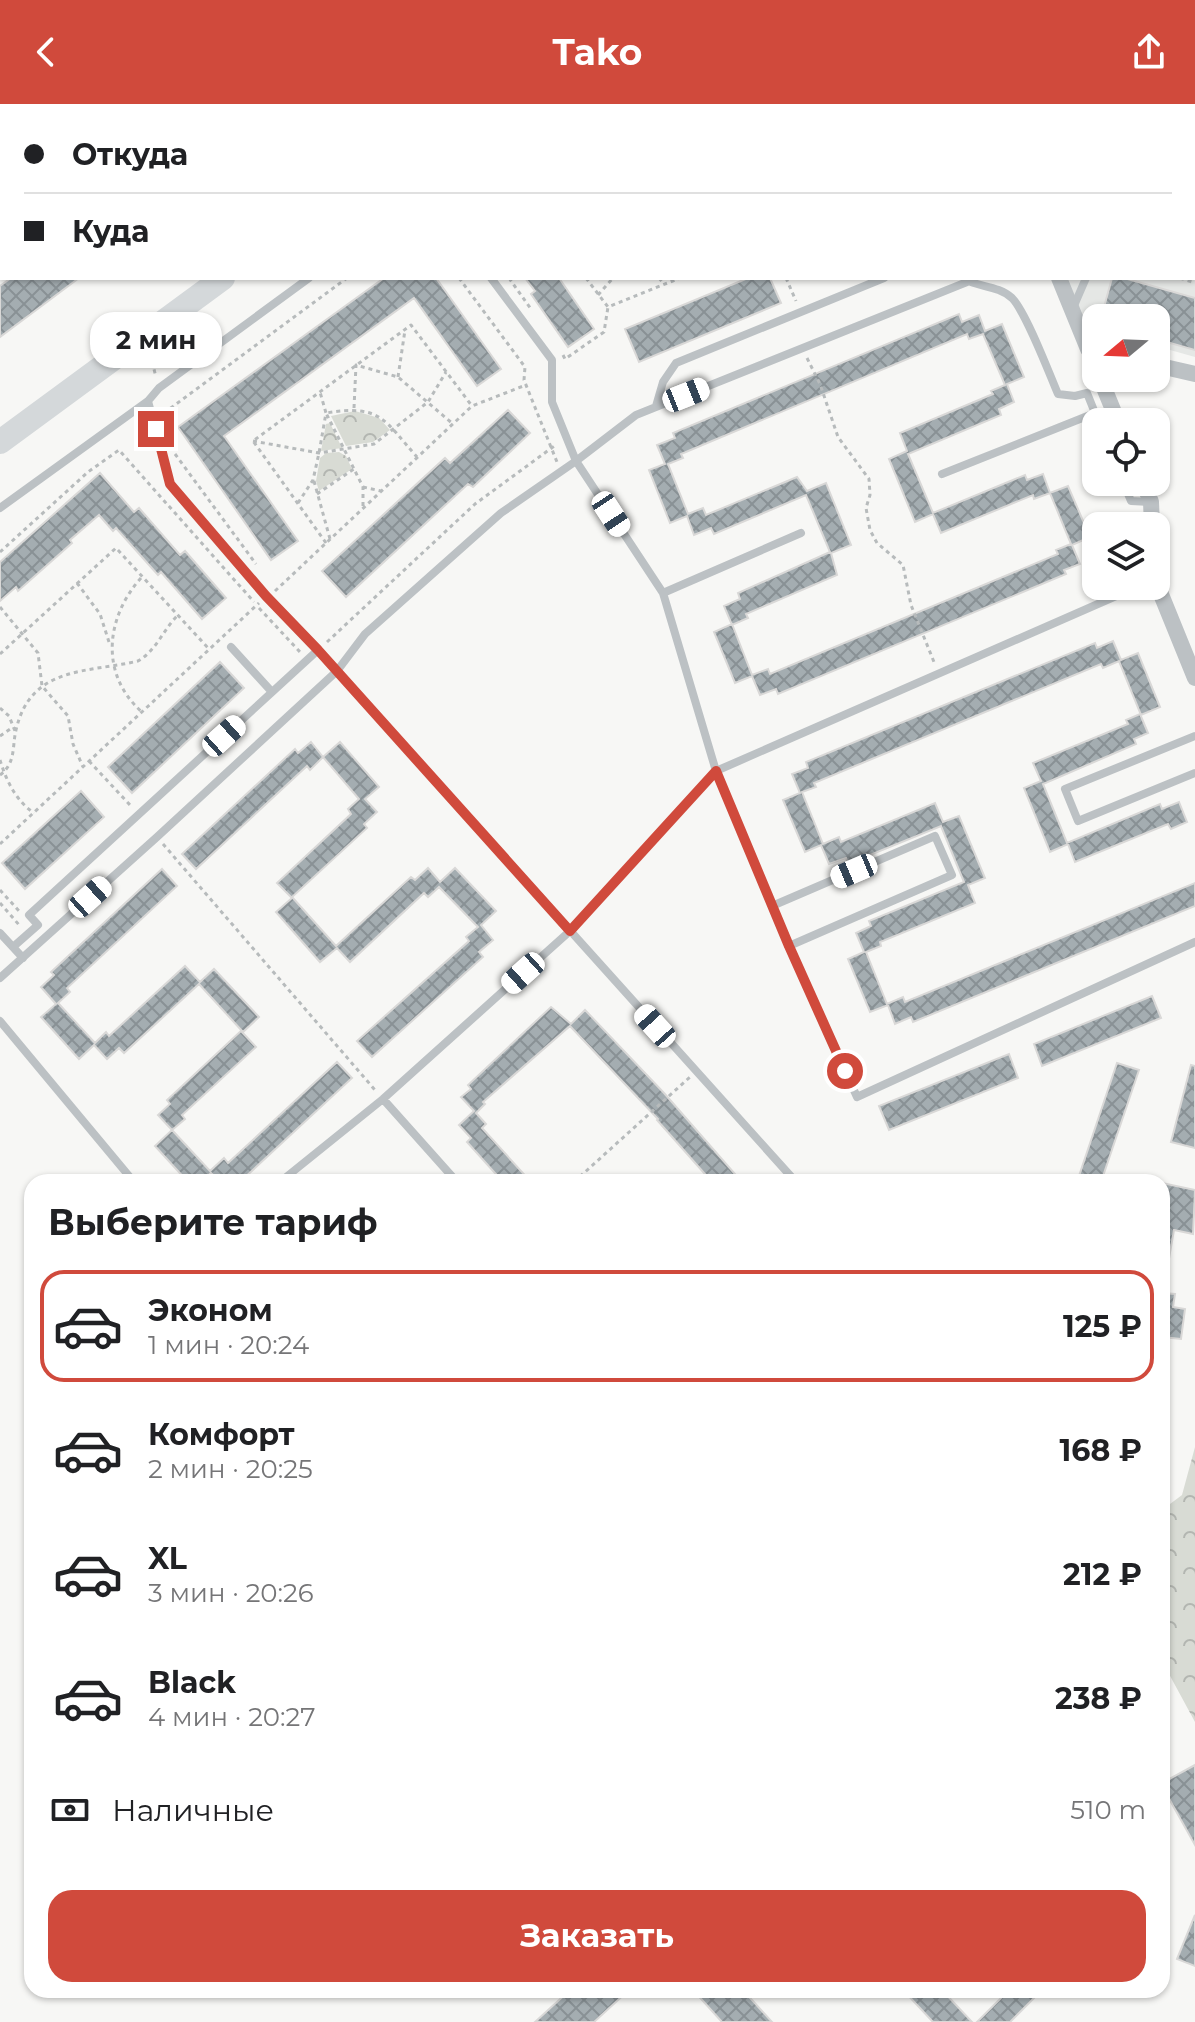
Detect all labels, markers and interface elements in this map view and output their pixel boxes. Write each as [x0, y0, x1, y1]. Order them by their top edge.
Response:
icon: back [24, 30, 68, 74]
text: Tako [553, 30, 642, 74]
icon: share [1127, 30, 1171, 74]
text: Откуда [72, 136, 188, 173]
text: Куда [72, 213, 149, 250]
north arrow [1082, 304, 1170, 392]
map controls [1082, 304, 1170, 600]
callout: 2 мин [90, 313, 222, 369]
text: 2 мин [116, 324, 196, 356]
car [659, 375, 713, 415]
button: locate [1082, 408, 1170, 496]
route end [138, 411, 174, 447]
car [588, 487, 634, 541]
button: layers [1082, 512, 1170, 600]
car [198, 711, 250, 761]
car [827, 851, 881, 891]
car [64, 872, 116, 922]
car [497, 948, 549, 998]
car [630, 1000, 680, 1052]
route start [827, 1053, 863, 1089]
text: Выберите тариф [48, 1200, 378, 1244]
icon: car [52, 1290, 124, 1362]
text: Эконом [148, 1292, 273, 1329]
text: 125 ₽ [1063, 1308, 1142, 1345]
text: 1 мин · 20:24 [148, 1329, 309, 1361]
icon: car [52, 1414, 124, 1486]
text: Комфорт [148, 1416, 295, 1453]
text: 168 ₽ [1060, 1432, 1142, 1469]
text: 2 мин · 20:25 [148, 1453, 313, 1485]
icon: car [52, 1538, 124, 1610]
text: XL [148, 1540, 187, 1577]
text: 212 ₽ [1063, 1556, 1142, 1593]
text: 3 мин · 20:26 [148, 1577, 314, 1609]
icon: car [52, 1662, 124, 1734]
text: Black [148, 1664, 236, 1701]
text: 238 ₽ [1055, 1680, 1142, 1717]
text: 4 мин · 20:27 [148, 1701, 316, 1733]
icon: cash [48, 1788, 92, 1832]
text: Наличные [112, 1792, 274, 1829]
text: 510 m [1070, 1794, 1146, 1826]
button: Заказать [48, 1890, 1146, 1982]

